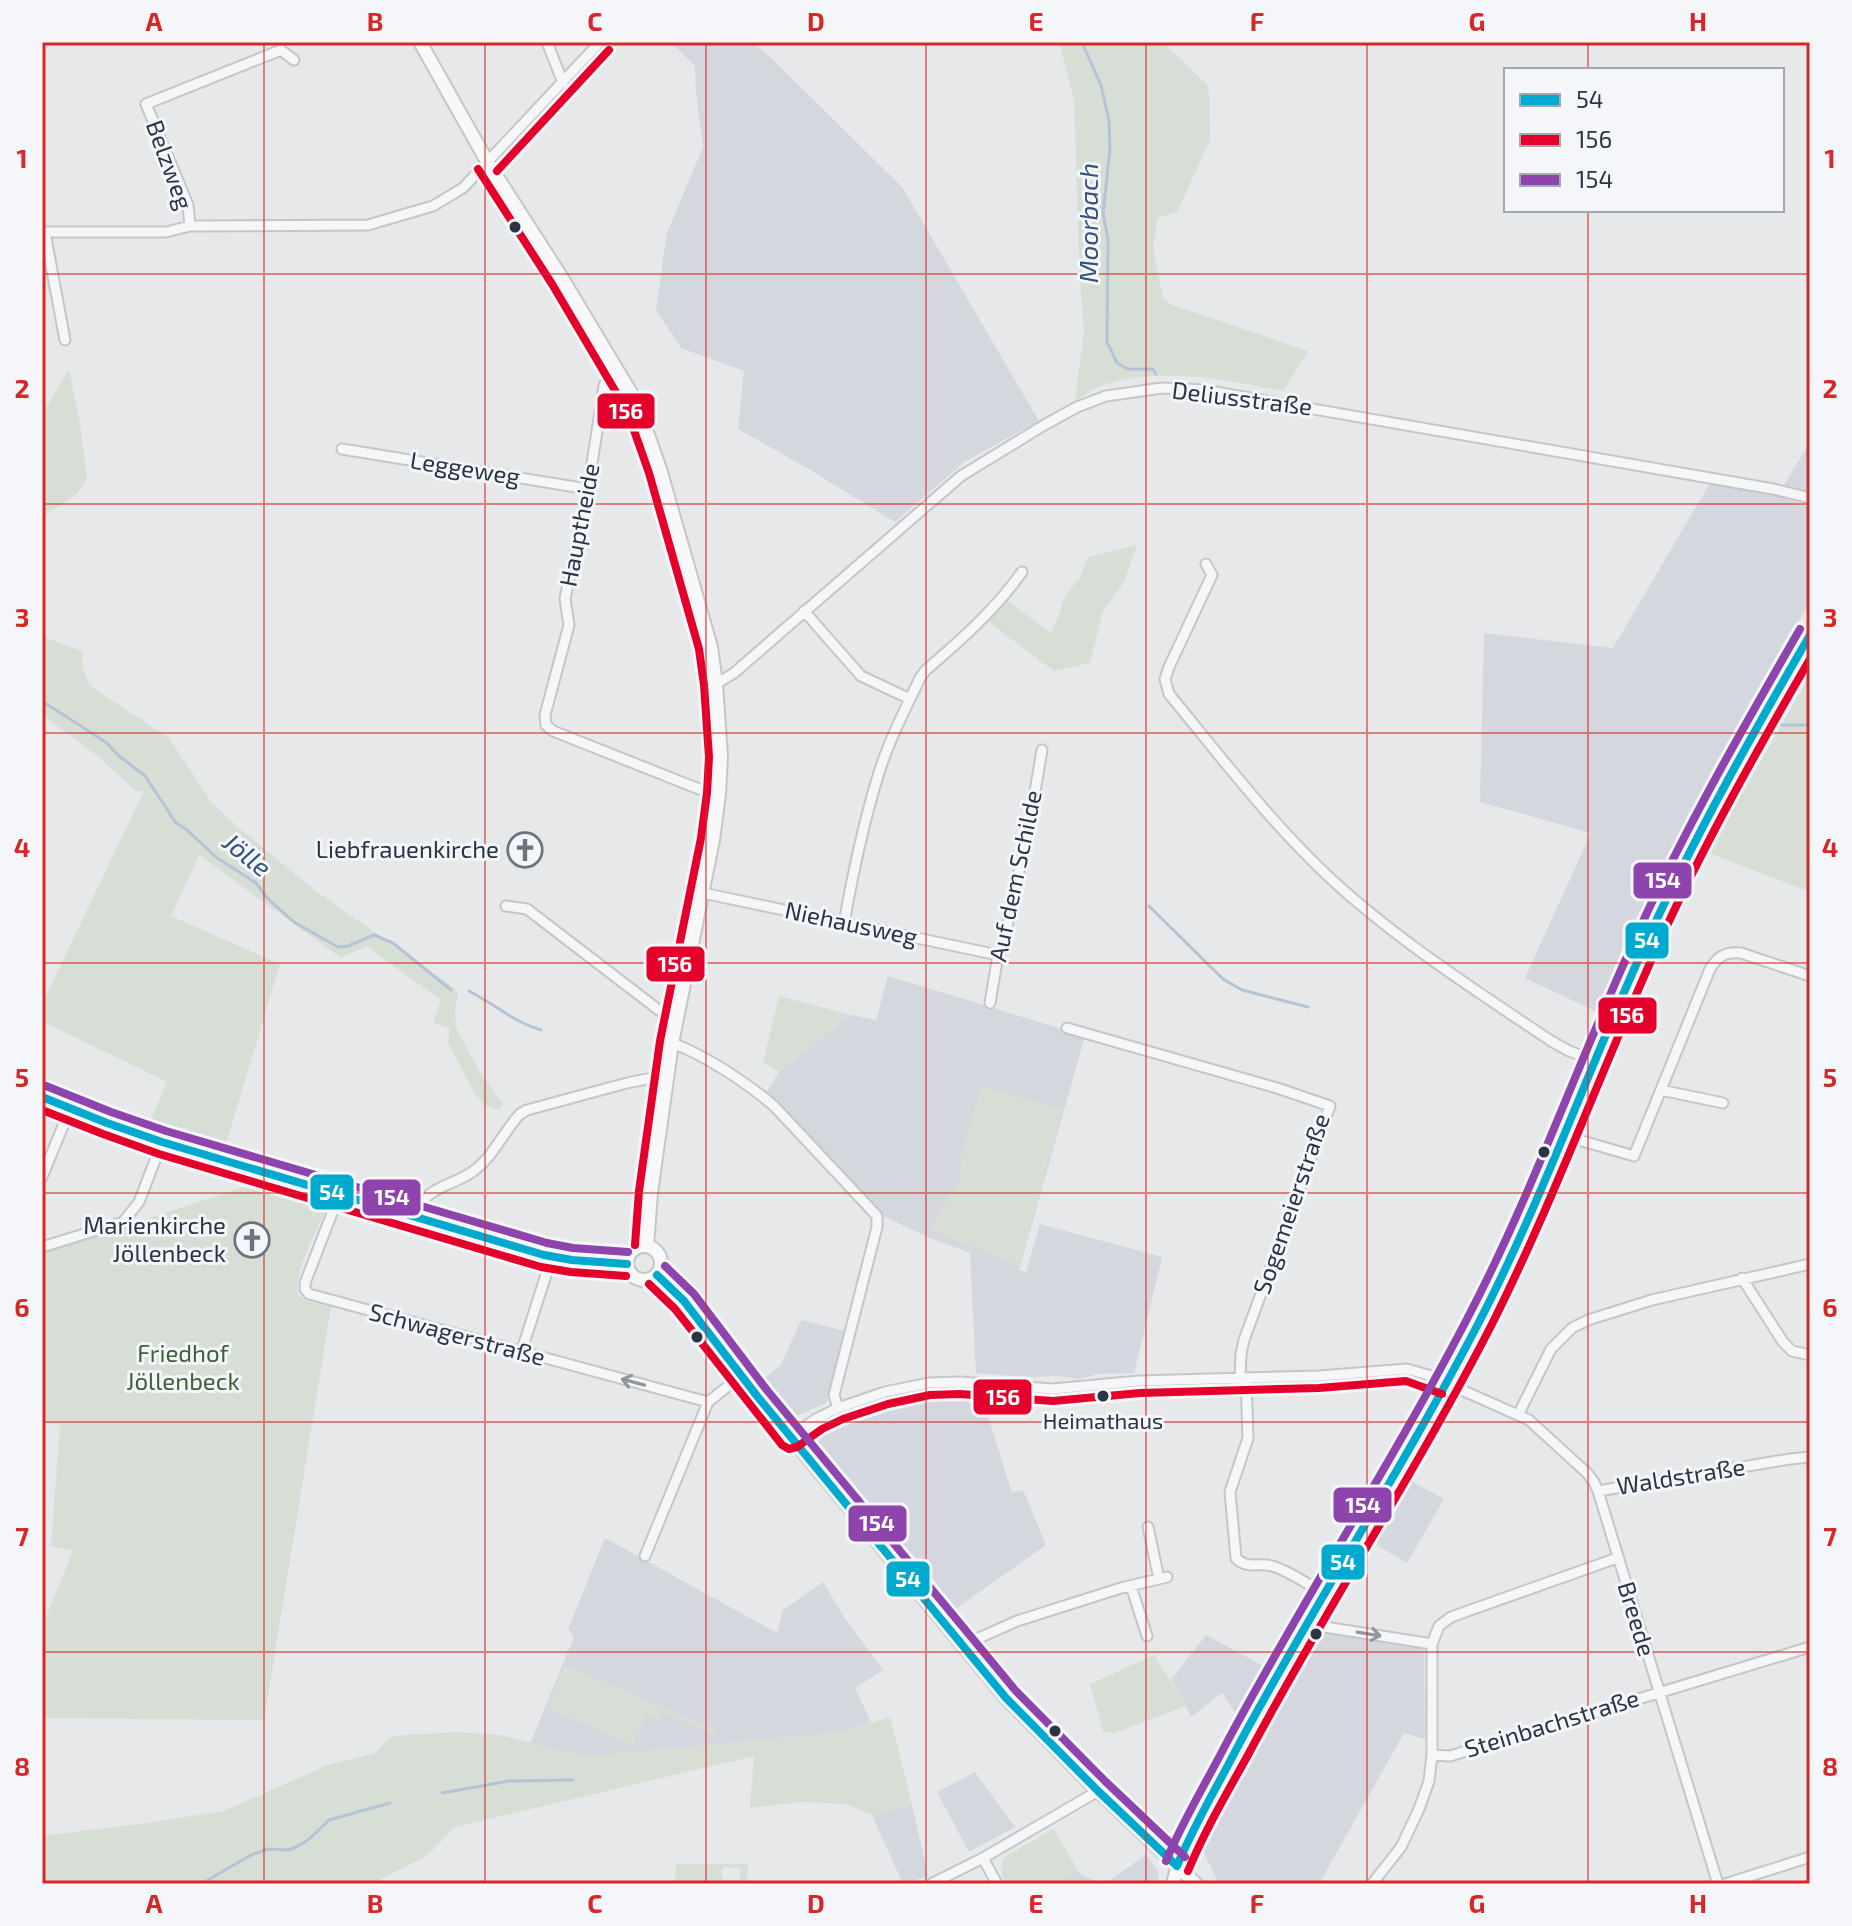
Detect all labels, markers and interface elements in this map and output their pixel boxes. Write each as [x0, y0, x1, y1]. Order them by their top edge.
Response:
text: A [146, 5, 163, 36]
text: B [367, 5, 383, 36]
text: C [587, 5, 603, 36]
text: D [807, 5, 825, 36]
text: E [1028, 5, 1044, 36]
text: F [1250, 5, 1264, 36]
text: G [1469, 5, 1485, 36]
text: H [1689, 5, 1707, 36]
legend [1504, 68, 1784, 212]
text: 54 [1576, 84, 1604, 113]
street label: Belzweg [141, 116, 200, 213]
text: 156 [1576, 124, 1612, 153]
text: 1 [16, 142, 28, 173]
text: 1 [1824, 142, 1836, 173]
water label: Moorbach [1072, 163, 1103, 283]
text: 154 [1576, 164, 1613, 193]
unlabelled marker [507, 219, 523, 235]
text: 2 [14, 372, 30, 403]
text: 2 [1822, 372, 1838, 403]
street label: Deliusstraße [1170, 375, 1314, 420]
line badge: 156 [596, 392, 656, 430]
text: 156 [609, 397, 643, 423]
street label: Leggeweg [408, 445, 522, 491]
street label: Hauptheide [552, 460, 605, 589]
text: 3 [15, 601, 29, 632]
text: 3 [1823, 601, 1837, 632]
street label: Auf dem Schilde [982, 787, 1047, 964]
water label: Jölle [217, 825, 278, 882]
text: 4 [14, 831, 30, 862]
church icon: Liebfrauenkirche [506, 831, 544, 869]
text: 4 [1822, 831, 1838, 862]
place label: Liebfrauenkirche [316, 834, 499, 863]
line badge: 154 [1632, 861, 1693, 900]
text: 154 [1645, 866, 1681, 892]
street label: Niehausweg [782, 894, 920, 951]
line badge: 54 [1624, 921, 1670, 960]
text: 54 [1634, 926, 1660, 952]
line badge: 156 [645, 945, 706, 983]
text: 156 [658, 950, 692, 976]
line badge: 156 [1597, 996, 1658, 1035]
text: 156 [1610, 1001, 1644, 1027]
text: 5 [15, 1061, 29, 1092]
text: 5 [1823, 1061, 1837, 1092]
street label: Sogemeierstraße [1246, 1109, 1335, 1298]
unlabelled marker [1536, 1144, 1552, 1160]
line badge: 54 [309, 1173, 355, 1211]
text: 54 [319, 1178, 345, 1204]
line badge: 154 [361, 1178, 422, 1217]
text: 154 [374, 1183, 410, 1209]
place label: Marienkirche Jöllenbeck [83, 1210, 226, 1267]
church icon: Marienkirche Jöllenbeck [233, 1221, 271, 1259]
text: 6 [14, 1291, 30, 1322]
text: 6 [1822, 1291, 1838, 1322]
street label: Schwagerstraße [366, 1296, 549, 1371]
unlabelled marker [689, 1329, 705, 1345]
park label: Friedhof Jöllenbeck [126, 1338, 240, 1395]
one-way arrow [620, 1374, 646, 1389]
line badge: 156 [972, 1378, 1033, 1416]
text: 156 [986, 1383, 1020, 1409]
marker: Heimathaus [1095, 1388, 1111, 1404]
place label: Heimathaus [1043, 1407, 1163, 1433]
street label: Waldstraße [1614, 1451, 1747, 1500]
line badge: 154 [1332, 1486, 1393, 1524]
text: 154 [1345, 1491, 1381, 1517]
line badge: 154 [847, 1504, 908, 1543]
text: 154 [859, 1509, 895, 1535]
text: 7 [15, 1520, 29, 1551]
text: 7 [1823, 1520, 1837, 1551]
line badge: 54 [1320, 1543, 1366, 1581]
text: 54 [1330, 1548, 1356, 1574]
line badge: 54 [885, 1560, 931, 1598]
text: 54 [895, 1565, 921, 1591]
street label: Breede [1612, 1578, 1663, 1659]
unlabelled marker [1308, 1626, 1324, 1642]
one-way arrow [1356, 1627, 1381, 1642]
street label: Steinbachstraße [1461, 1682, 1642, 1763]
unlabelled marker [1047, 1723, 1063, 1739]
text: 8 [14, 1750, 30, 1781]
text: 8 [1822, 1750, 1838, 1781]
text: A [146, 1887, 163, 1918]
text: B [367, 1887, 383, 1918]
text: C [587, 1887, 603, 1918]
text: D [807, 1887, 825, 1918]
text: E [1028, 1887, 1044, 1918]
text: F [1250, 1887, 1264, 1918]
text: G [1469, 1887, 1485, 1918]
text: H [1689, 1887, 1707, 1918]

